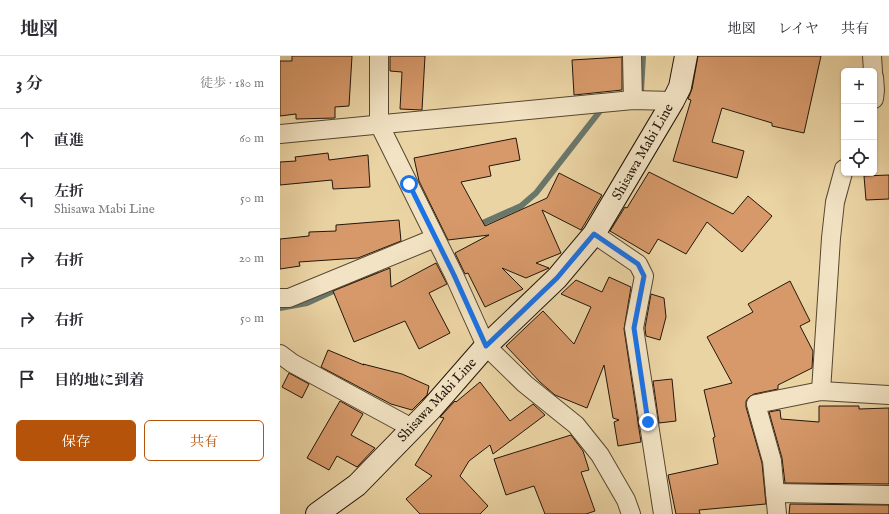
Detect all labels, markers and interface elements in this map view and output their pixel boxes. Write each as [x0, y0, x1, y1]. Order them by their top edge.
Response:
text: 地図 [20, 18, 58, 42]
text: 地図 [728, 20, 756, 38]
text: レイヤ [778, 20, 819, 38]
text: 共有 [841, 20, 869, 38]
map controls [841, 68, 877, 176]
button: + [841, 68, 877, 104]
text: 3 分 [16, 74, 43, 95]
text: 徒歩 · 180 m [200, 75, 264, 92]
street label: Shisawa Mabi Line [608, 100, 678, 203]
button: − [841, 104, 877, 140]
icon: ahead [16, 128, 38, 150]
text: 60 m [239, 130, 264, 147]
text: 直進 [54, 131, 84, 150]
button: locate [841, 140, 877, 176]
route start [400, 175, 418, 193]
text: 左折 [54, 182, 84, 201]
icon: left [16, 188, 38, 210]
text: 50 m [240, 190, 264, 207]
text: Shisawa Mabi Line [54, 201, 155, 218]
icon: right [16, 248, 38, 270]
text: 20 m [239, 250, 264, 267]
text: 右折 [54, 251, 84, 270]
icon: right [16, 308, 38, 330]
text: 50 m [240, 310, 264, 327]
text: 右折 [54, 311, 84, 330]
street label: Shisawa Mabi Line [393, 354, 481, 446]
icon: arrive [16, 368, 38, 390]
text: 目的地に到着 [54, 371, 144, 390]
route end [639, 413, 657, 431]
button: 保存 [16, 420, 136, 461]
button: 共有 [144, 420, 264, 461]

